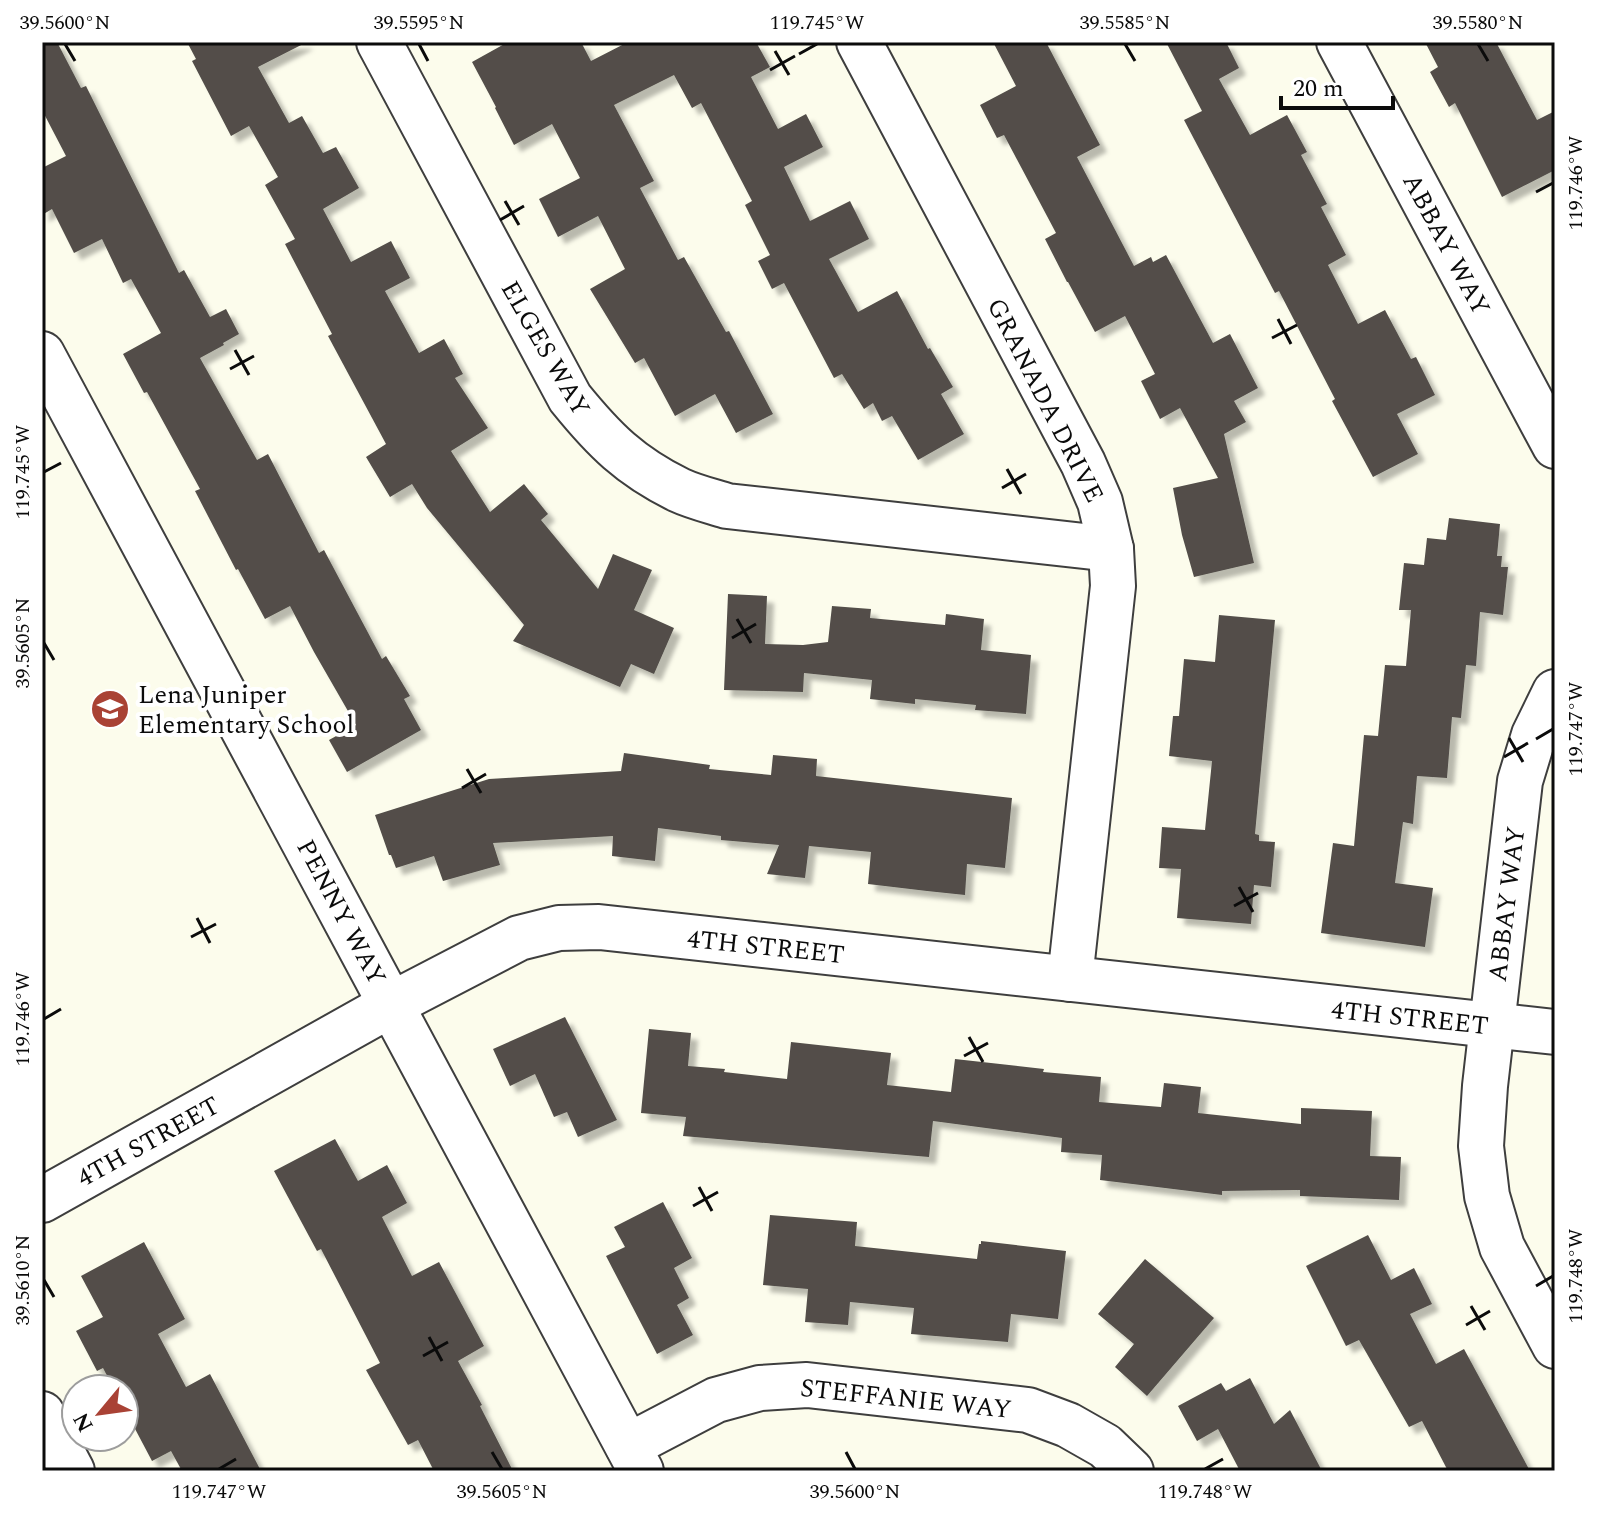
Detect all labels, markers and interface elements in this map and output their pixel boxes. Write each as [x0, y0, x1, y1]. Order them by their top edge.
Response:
text: 39.5600°N [20, 8, 110, 38]
text: 39.5595°N [374, 8, 464, 38]
text: 119.745°W [770, 8, 865, 38]
text: 39.5585°N [1080, 8, 1170, 38]
text: 39.5580°N [1433, 8, 1523, 38]
scale bar [1281, 60, 1393, 110]
text: 20 m [1293, 71, 1344, 107]
text: 119.746°W [1561, 135, 1591, 230]
street label: ABBAY WAY [1392, 166, 1500, 323]
street label: ELGES WAY [490, 273, 600, 424]
street label: GRANADA DRIVE [976, 291, 1114, 510]
text: 119.745°W [8, 424, 38, 519]
text: 39.5605°N [8, 598, 38, 688]
place label: Lena Juniper Elementary School [138, 675, 354, 745]
text: 119.747°W [1561, 681, 1591, 776]
school or university icon: Lena Juniper Elementary School [89, 688, 131, 730]
street label: ABBAY WAY [1478, 824, 1536, 984]
street label: PENNY WAY [286, 832, 396, 993]
street label: 4TH STREET [685, 919, 847, 975]
text: 119.746°W [8, 971, 38, 1066]
street label: 4TH STREET [1329, 990, 1491, 1046]
street label: 4TH STREET [70, 1086, 227, 1198]
text: 119.748°W [1561, 1228, 1591, 1323]
text: 39.5610°N [8, 1235, 38, 1325]
street label: STEFFANIE WAY [798, 1368, 1013, 1430]
north arrow [60, 1373, 140, 1453]
text: N [65, 1406, 103, 1438]
text: 119.747°W [172, 1477, 267, 1507]
text: 39.5605°N [457, 1477, 547, 1507]
text: 39.5600°N [810, 1477, 900, 1507]
text: 119.748°W [1158, 1477, 1253, 1507]

